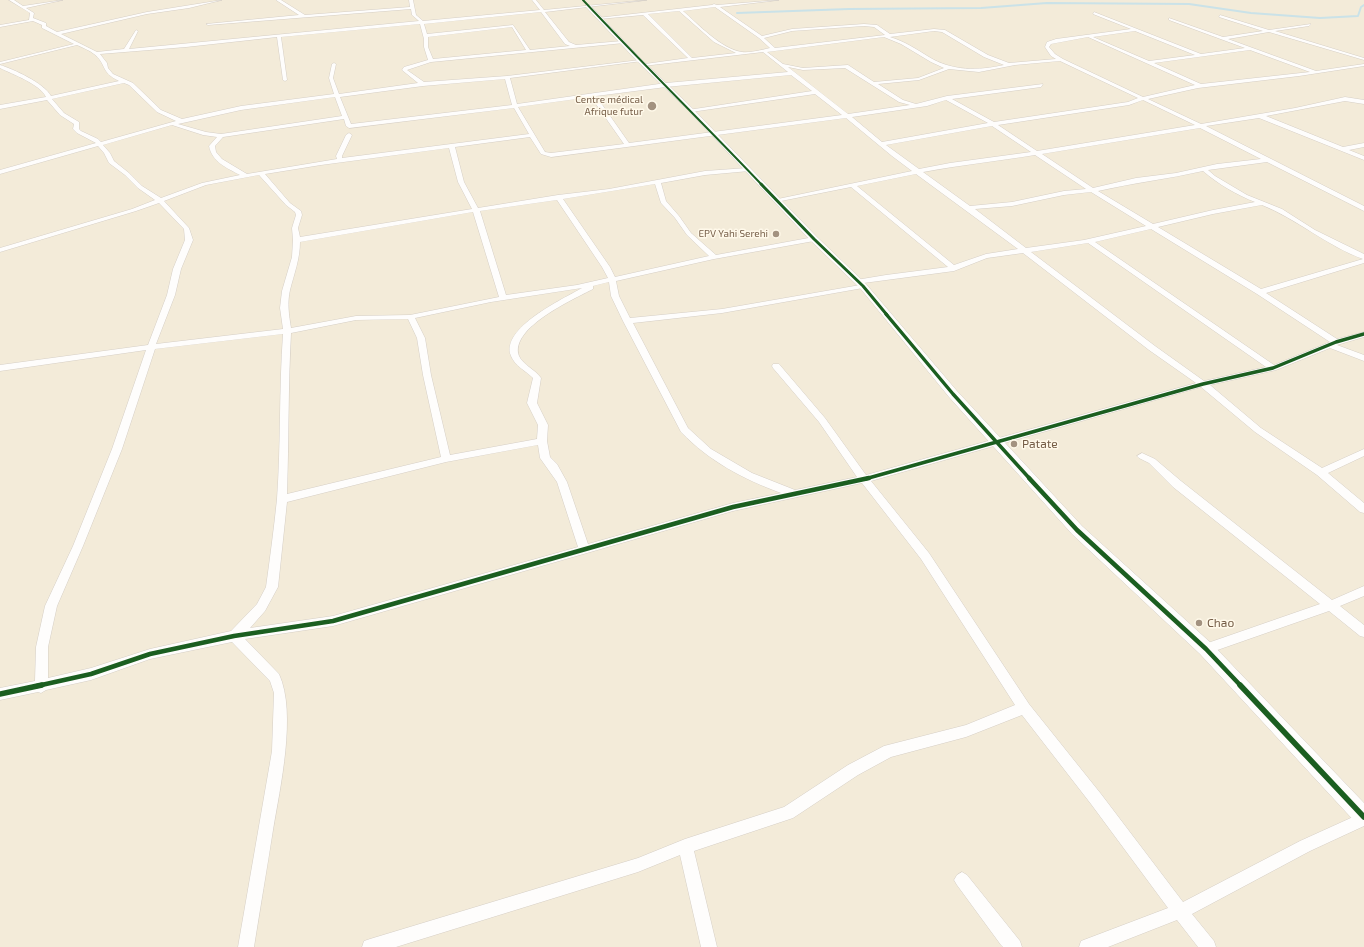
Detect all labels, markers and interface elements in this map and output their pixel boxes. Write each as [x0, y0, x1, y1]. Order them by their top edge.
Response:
place label: Centre médical Afrique futur [575, 94, 643, 118]
marker: Centre médical Afrique futur [646, 100, 658, 112]
place label: EPV Yahi Serehi [699, 228, 768, 240]
marker: EPV Yahi Serehi [771, 229, 781, 239]
place label: Patate [1022, 437, 1058, 451]
marker: Patate [1009, 439, 1019, 449]
place label: Chao [1207, 616, 1234, 630]
marker: Chao [1194, 618, 1204, 628]

